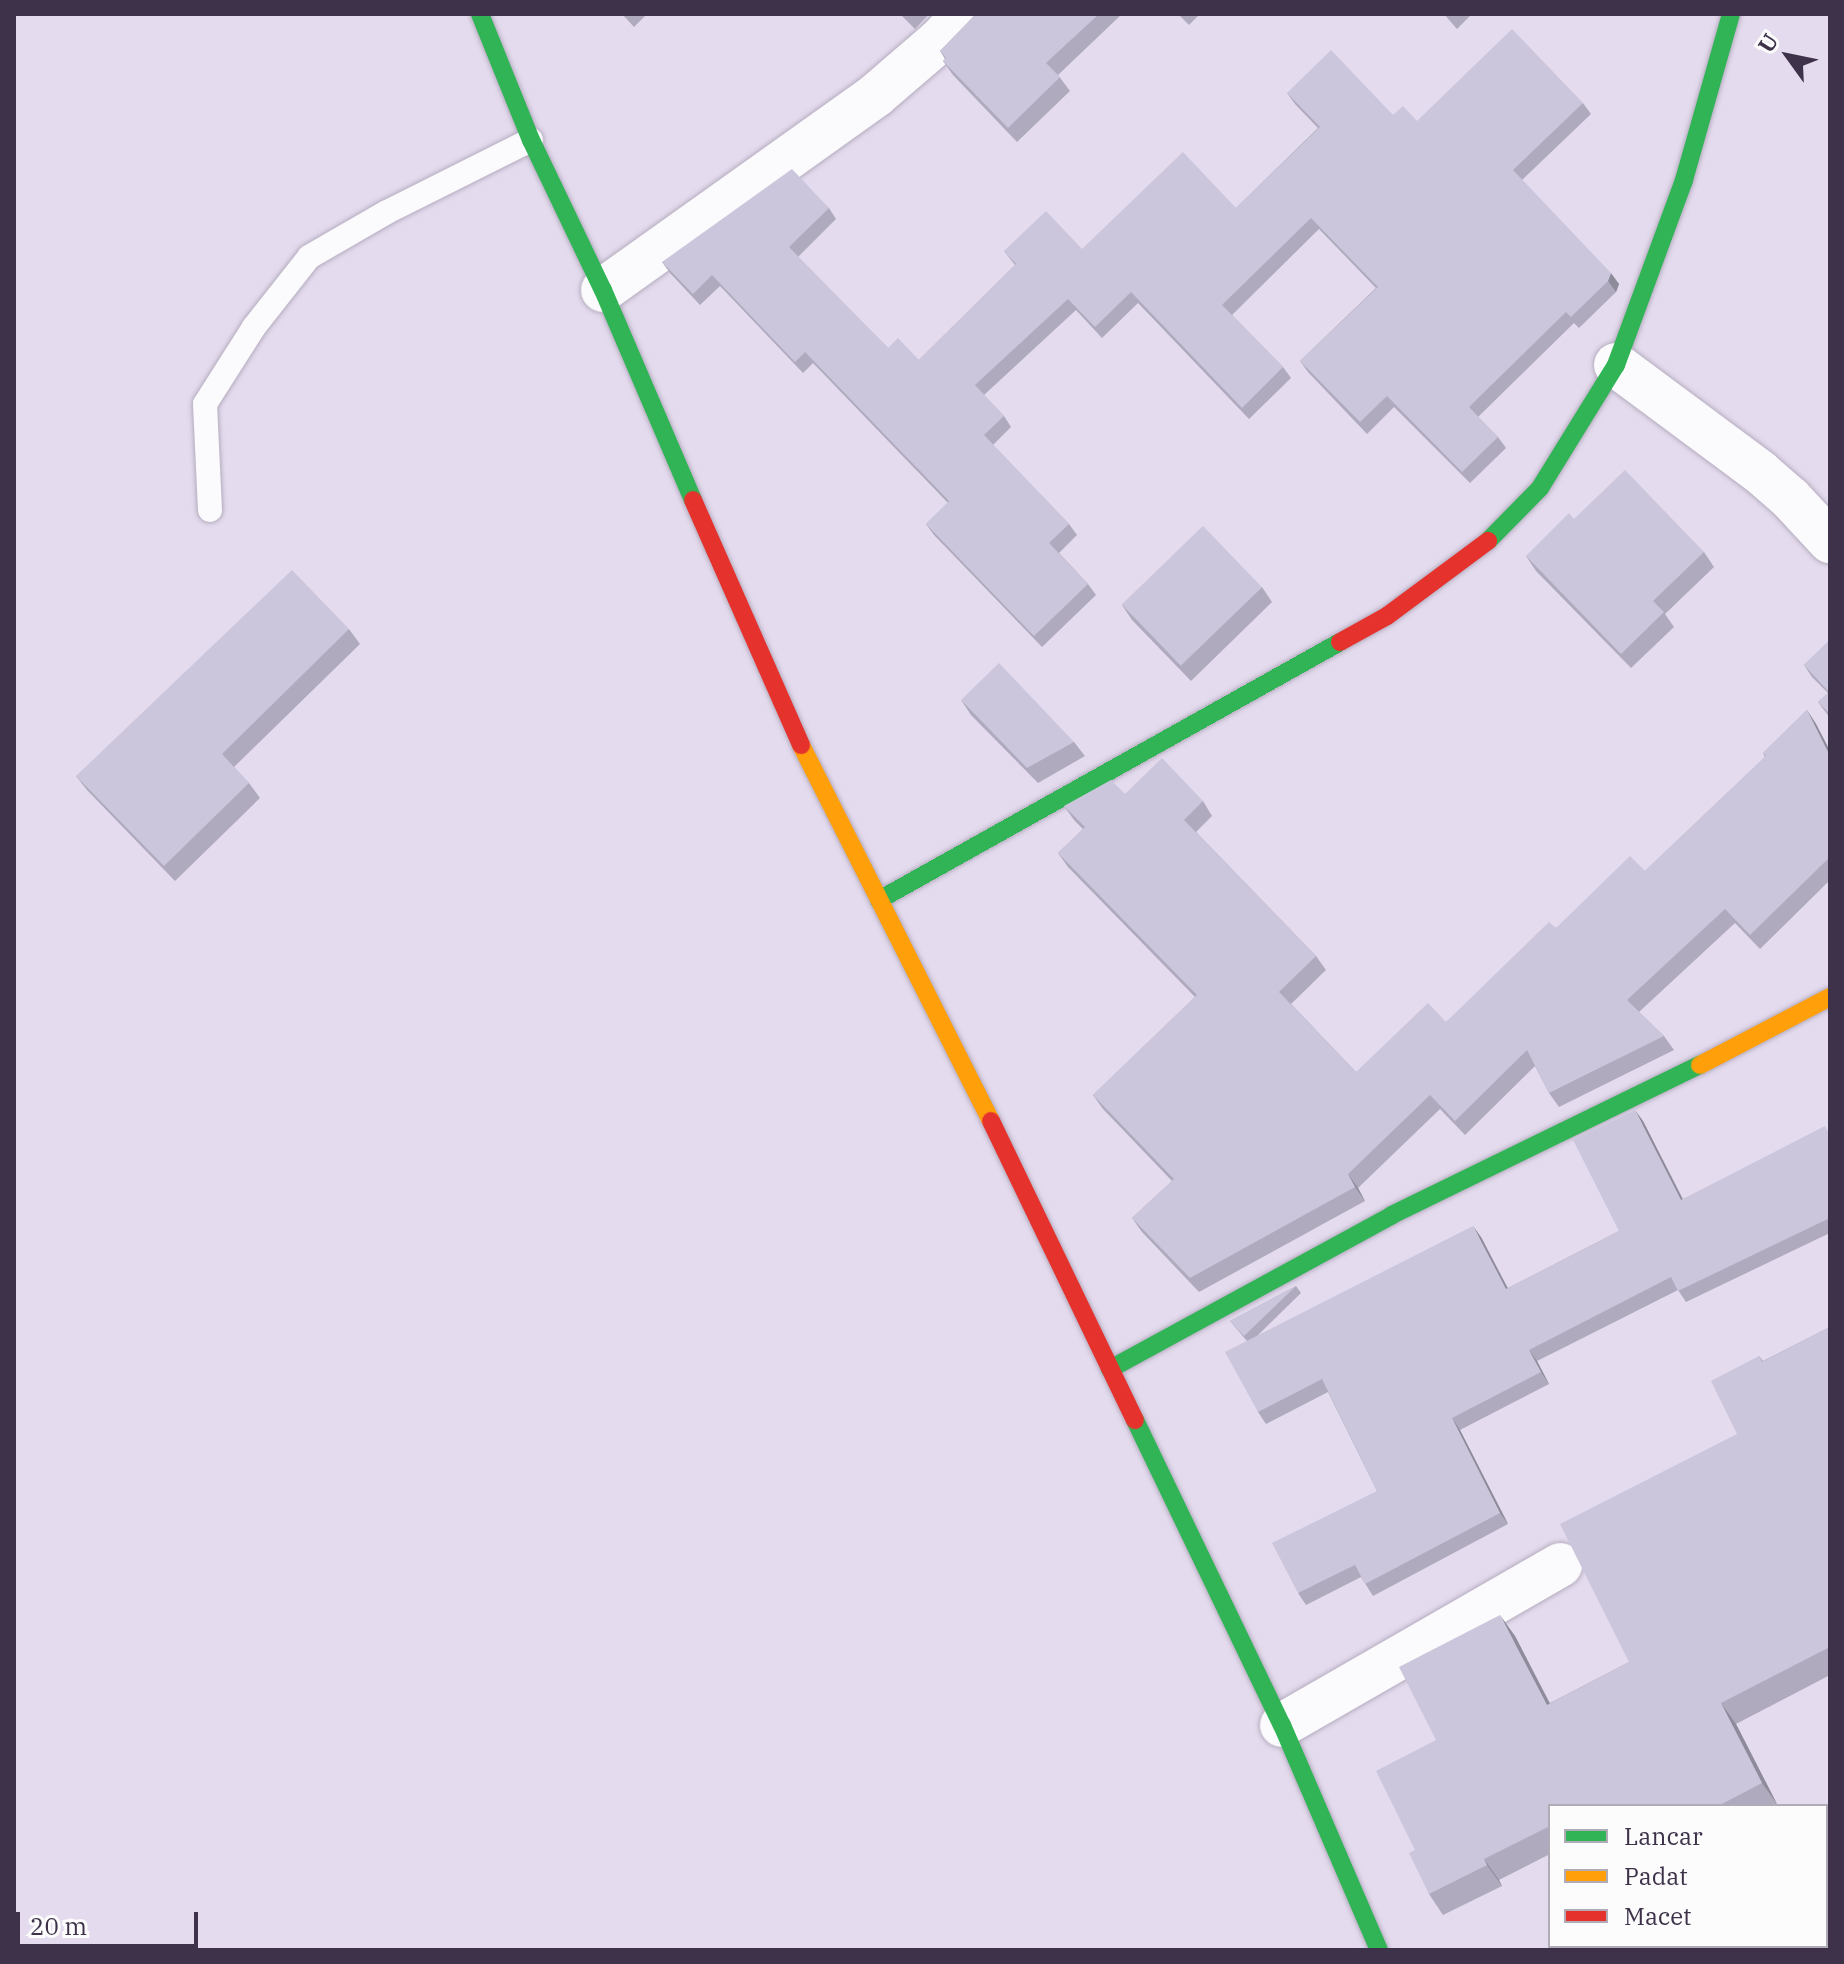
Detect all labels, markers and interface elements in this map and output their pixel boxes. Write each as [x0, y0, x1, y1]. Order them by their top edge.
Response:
north arrow [1748, 16, 1828, 96]
text: U [1751, 28, 1784, 58]
legend [1548, 1804, 1828, 1948]
text: Lancar [1624, 1820, 1703, 1852]
text: Padat [1624, 1860, 1688, 1892]
scale bar [20, 1896, 202, 1946]
text: Macet [1624, 1900, 1692, 1932]
text: 20 m [30, 1910, 87, 1942]

